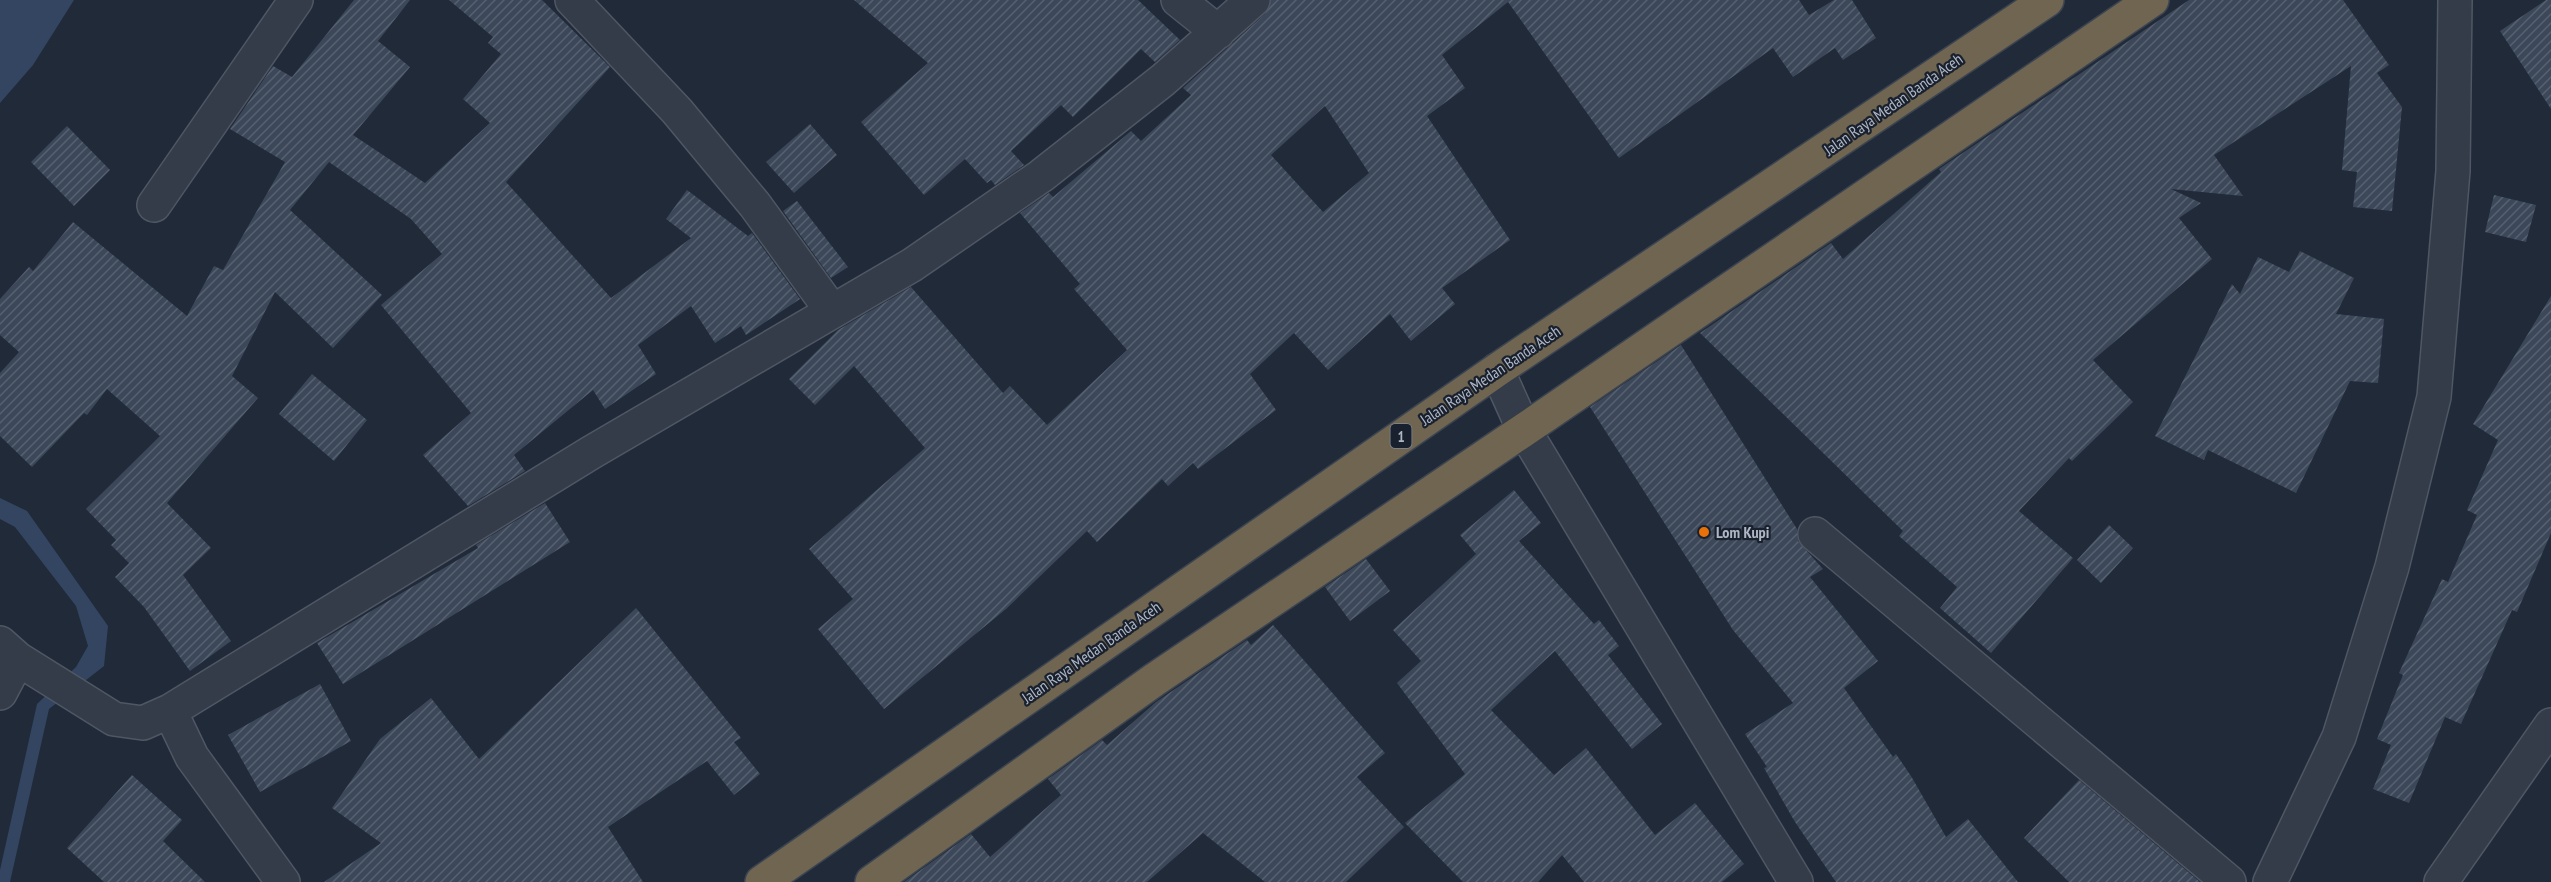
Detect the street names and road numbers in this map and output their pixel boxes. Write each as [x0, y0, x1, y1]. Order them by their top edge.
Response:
street label: Jalan Raya Medan Banda Aceh [1819, 49, 1966, 160]
street label: Jalan Raya Medan Banda Aceh [1415, 321, 1564, 430]
road number: 1 [1390, 424, 1412, 448]
street label: Jalan Raya Medan Banda Aceh [1017, 597, 1164, 708]

